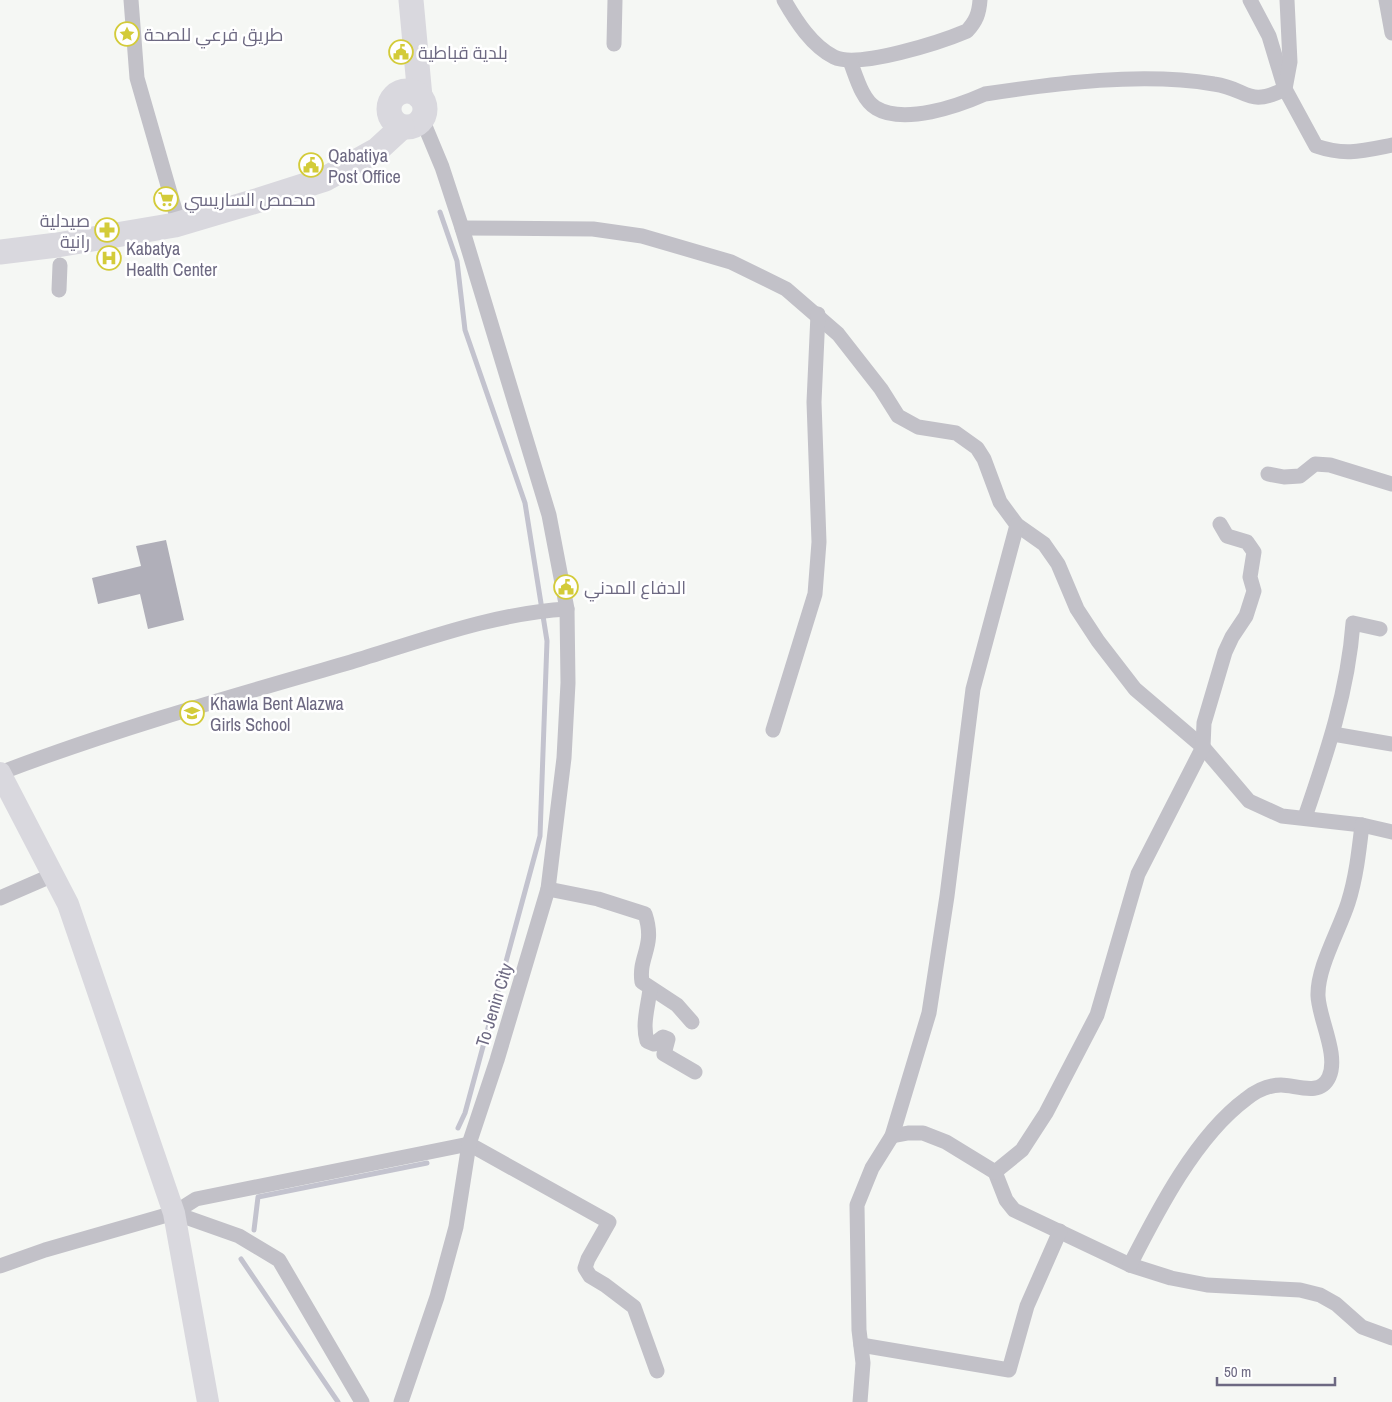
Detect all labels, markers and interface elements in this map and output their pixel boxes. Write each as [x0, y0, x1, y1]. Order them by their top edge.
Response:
place icon: طريق فرعي للصحة [114, 21, 140, 47]
place label: طريق فرعي للصحة [144, 22, 283, 49]
public building icon: بلدية قباطية [388, 39, 414, 65]
place label: بلدية قباطية [418, 40, 508, 65]
place label: Qabatiya Post Office [328, 143, 401, 189]
public building icon: Qabatiya Post Office [298, 152, 324, 178]
supermarket icon: محمص الساريسي [153, 186, 179, 212]
place label: محمص الساريسي [184, 187, 316, 213]
place label: صيدلية رانية [40, 208, 90, 254]
pharmacy icon: صيدلية رانية [94, 217, 120, 243]
place label: Kabatya Health Center [126, 236, 217, 282]
hospital icon: Kabatya Health Center [96, 245, 122, 271]
public building icon: الدفاع المدني [553, 574, 579, 600]
place label: الدفاع المدني [584, 575, 686, 602]
place label: Khawla Bent Alazwa Girls School [210, 691, 344, 737]
school or university icon: Khawla Bent Alazwa Girls School [179, 700, 205, 726]
street label: To Jenin City [469, 960, 519, 1050]
scale bar [1217, 1354, 1334, 1386]
text: 50 m [1224, 1361, 1251, 1382]

